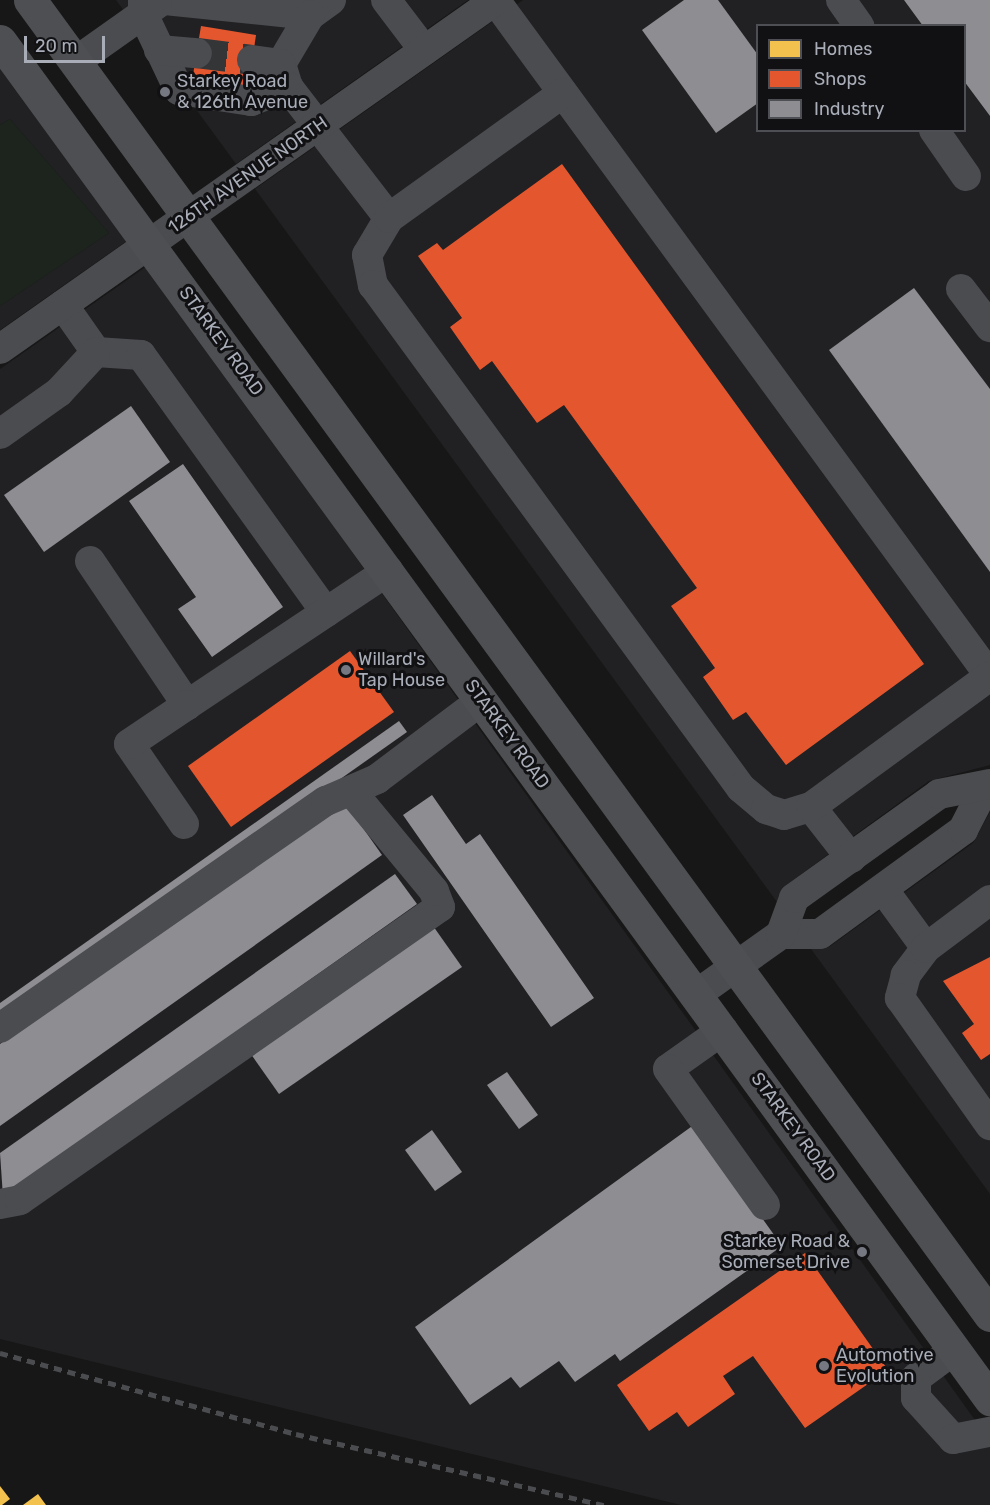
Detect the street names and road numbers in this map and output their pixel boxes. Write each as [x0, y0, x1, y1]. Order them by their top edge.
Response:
street label: 126TH AVENUE NORTH [164, 112, 332, 238]
street label: STARKEY ROAD [174, 282, 268, 400]
street label: STARKEY ROAD [460, 675, 554, 793]
street label: STARKEY ROAD [746, 1068, 840, 1186]

